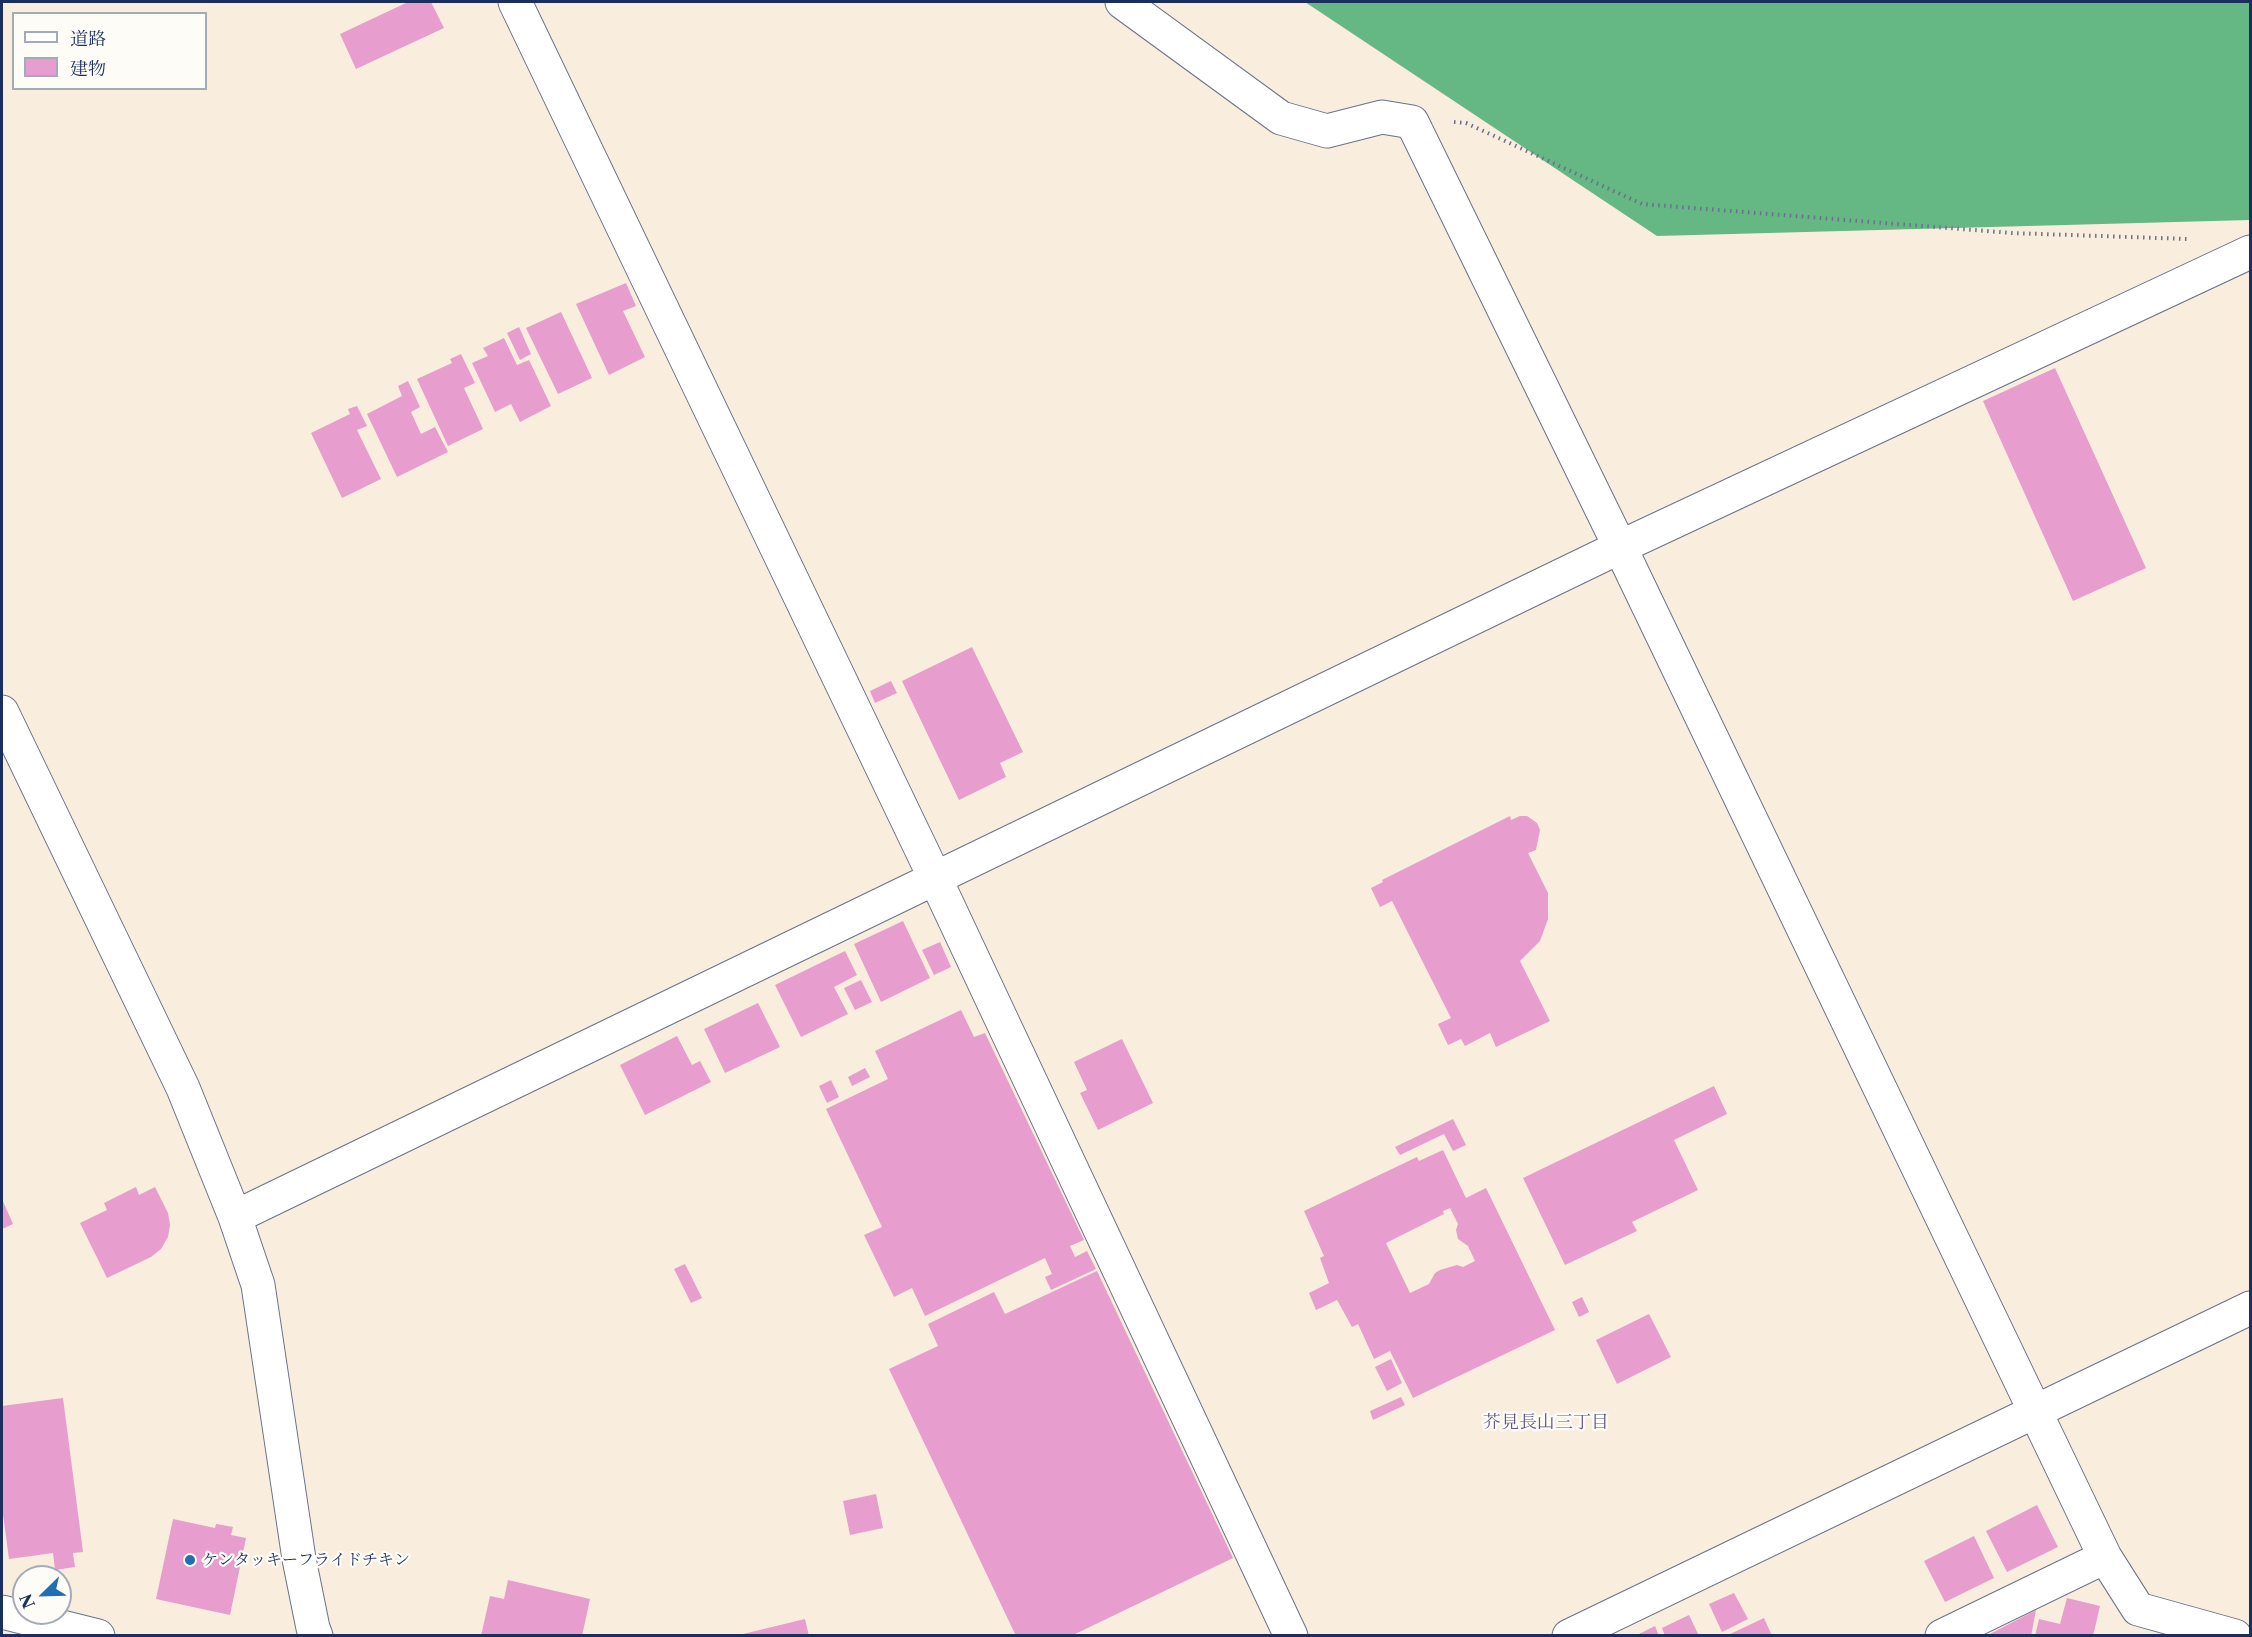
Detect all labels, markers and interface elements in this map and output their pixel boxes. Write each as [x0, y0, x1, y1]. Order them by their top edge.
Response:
legend [12, 12, 207, 90]
text: 道路 [70, 28, 106, 50]
text: 建物 [70, 58, 106, 80]
district label: 芥見長山三丁目 [1483, 1412, 1609, 1434]
place label: ケンタッキーフライドチキン [202, 1550, 410, 1570]
marker: ケンタッキーフライドチキン [183, 1553, 197, 1567]
north arrow [12, 1565, 72, 1625]
text: N [15, 1591, 39, 1612]

